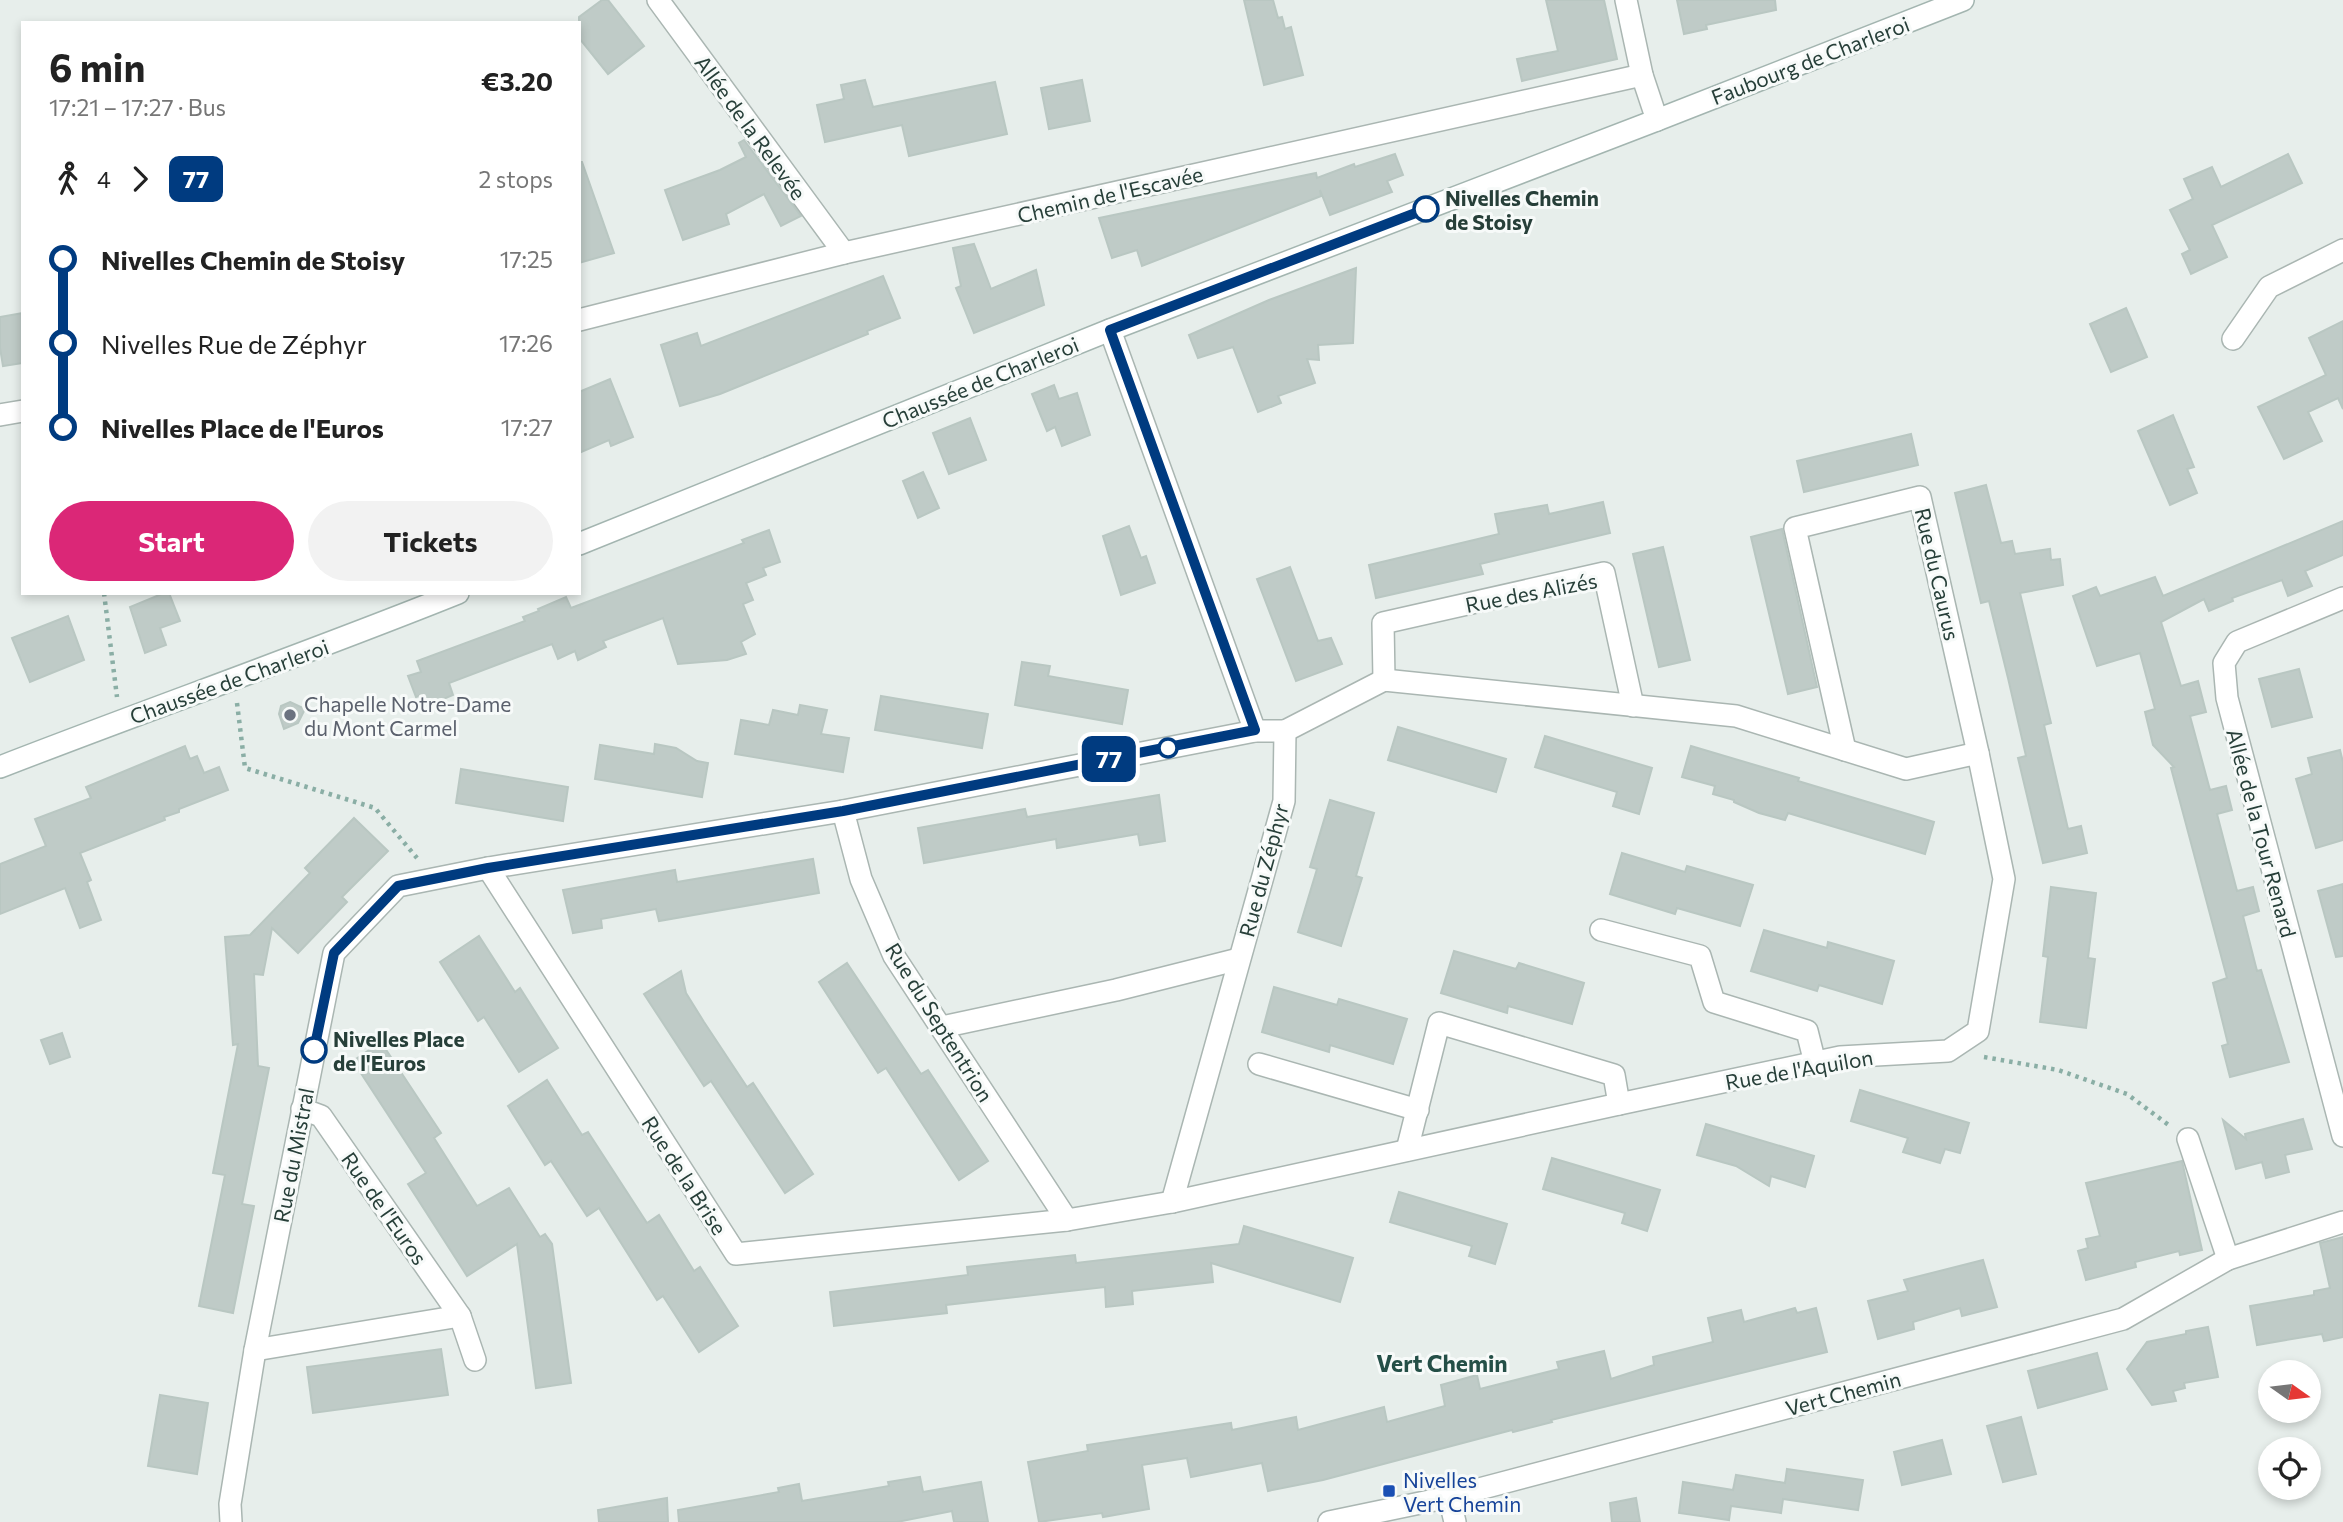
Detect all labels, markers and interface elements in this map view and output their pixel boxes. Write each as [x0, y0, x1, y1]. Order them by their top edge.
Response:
street label: Faubourg de Charleroi [1707, 11, 1913, 109]
text: 6 min [49, 43, 145, 90]
street label: Allée de la Relevée [690, 50, 812, 204]
text: €3.20 [481, 65, 553, 96]
text: 17:21 – 17:27 · Bus [49, 93, 226, 121]
icon: walk [49, 160, 87, 198]
icon: forward [121, 160, 159, 198]
street label: Chemin de l'Escavée [1015, 160, 1205, 228]
text: 77 [183, 164, 209, 193]
text: 4 [97, 165, 111, 193]
text: 2 stops [479, 165, 553, 193]
place label: Nivelles Chemin de Stoisy [1445, 185, 1599, 234]
marker: Nivelles Chemin de Stoisy [1413, 196, 1439, 222]
text: Nivelles Chemin de Stoisy [101, 244, 405, 275]
text: 17:25 [500, 245, 553, 273]
text: Nivelles Rue de Zéphyr [101, 328, 367, 359]
text: 17:26 [499, 329, 553, 357]
street label: Chaussée de Charleroi [878, 331, 1082, 433]
text: Nivelles Place de l'Euros [101, 412, 384, 443]
text: 17:27 [501, 413, 553, 441]
button: Start [49, 501, 294, 581]
button: Tickets [308, 501, 553, 581]
street label: Rue du Caurus [1911, 505, 1965, 643]
street label: Rue des Alizés [1463, 567, 1599, 617]
street label: Chaussée de Charleroi [126, 633, 332, 729]
place label: Chapelle Notre-Dame du Mont Carmel [304, 691, 511, 740]
marker: Chapelle Notre-Dame du Mont Carmel [282, 707, 298, 723]
street label: Allée de la Tour Renard [2222, 726, 2302, 940]
line badge: 77 [1078, 736, 1140, 782]
unlabelled marker [1158, 738, 1178, 758]
text: 77 [1096, 744, 1122, 773]
street label: Rue du Zéphyr [1233, 800, 1293, 940]
street label: Rue du Septentrion [881, 938, 999, 1106]
place label: Nivelles Place de l'Euros [333, 1026, 465, 1075]
marker: Nivelles Place de l'Euros [301, 1037, 327, 1063]
street label: Rue de l'Aquilon [1723, 1044, 1875, 1094]
street label: Rue du Mistral [268, 1085, 318, 1225]
street label: Rue de la Brise [637, 1111, 733, 1239]
street label: Rue de l'Euros [337, 1147, 433, 1269]
district label: Vert Chemin [1376, 1349, 1508, 1377]
north arrow [2258, 1360, 2320, 1423]
map controls [2258, 1360, 2321, 1500]
street label: Vert Chemin [1783, 1366, 1903, 1420]
button: locate [2258, 1437, 2321, 1500]
place label: Nivelles Vert Chemin [1403, 1467, 1521, 1516]
marker: Nivelles Vert Chemin [1381, 1483, 1397, 1499]

